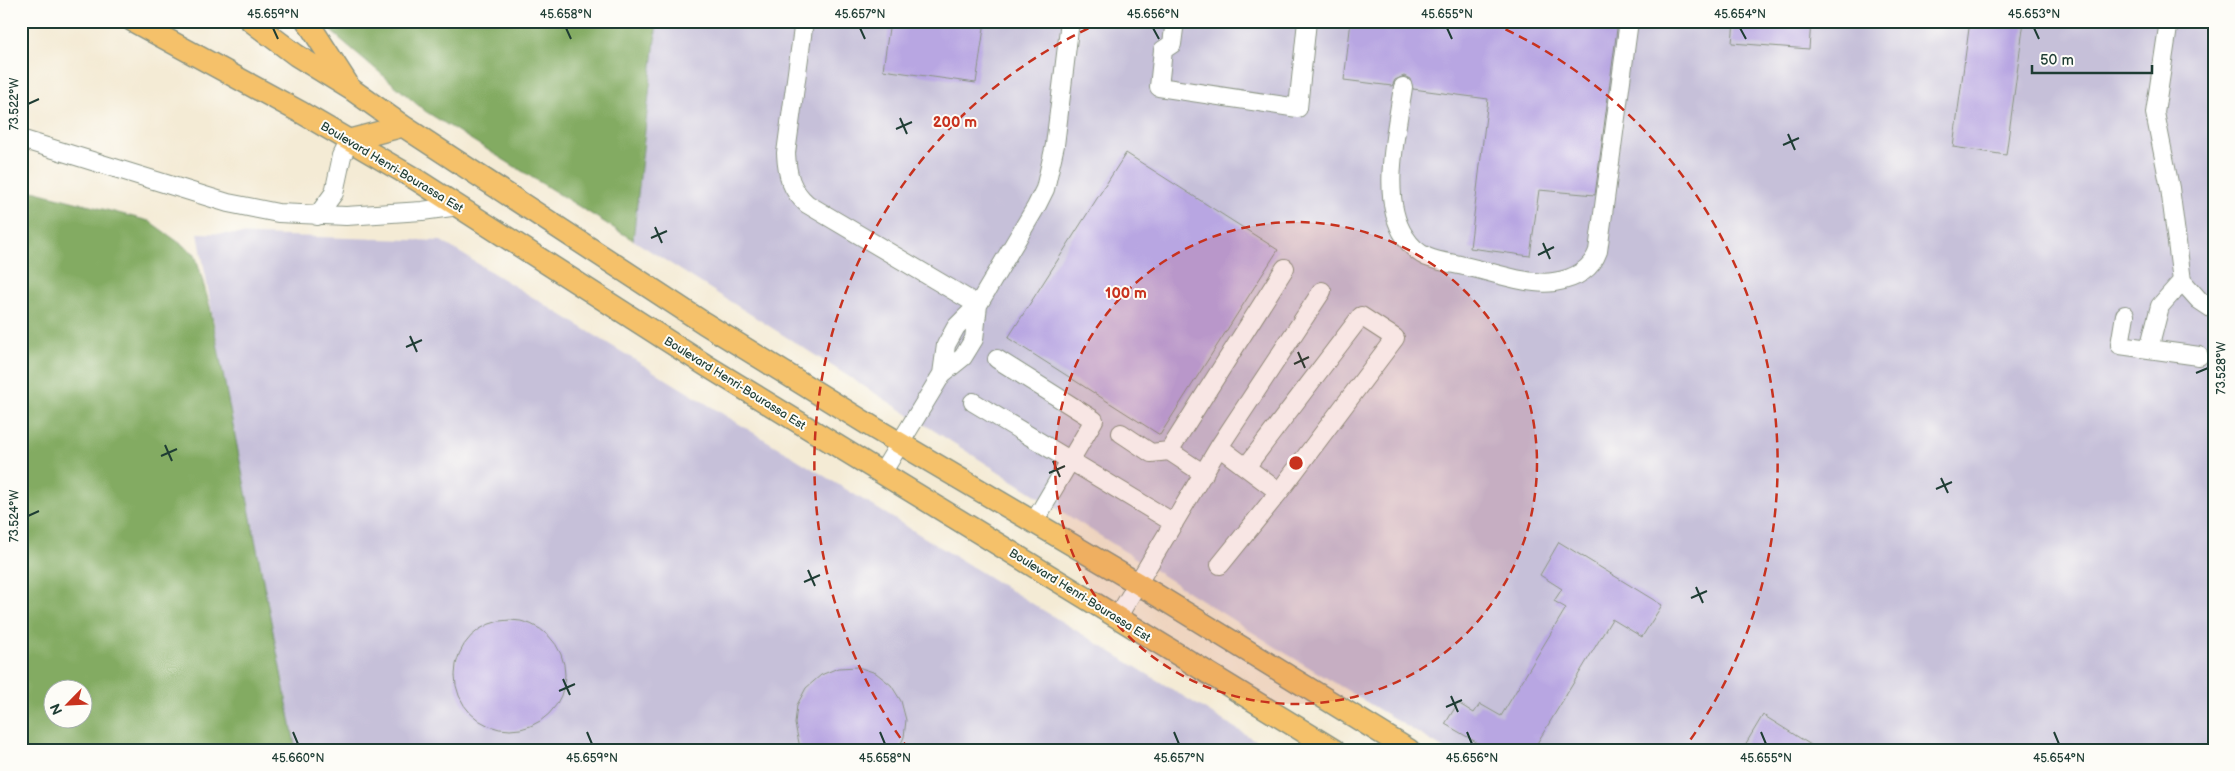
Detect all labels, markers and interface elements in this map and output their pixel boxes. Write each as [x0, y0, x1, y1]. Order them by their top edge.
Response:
text: 45.659°N [247, 7, 299, 22]
text: 45.658°N [540, 7, 592, 22]
text: 45.657°N [834, 7, 886, 22]
text: 45.656°N [1127, 7, 1179, 22]
text: 45.655°N [1421, 7, 1473, 22]
text: 45.654°N [1714, 7, 1766, 22]
text: 45.653°N [2008, 7, 2060, 22]
scale bar [2032, 42, 2152, 74]
text: 50 m [2040, 51, 2074, 70]
text: 73.522°W [7, 78, 22, 130]
text: 200 m [933, 113, 977, 132]
street label: Boulevard Henri-Bourassa Est [318, 119, 466, 216]
text: 100 m [1105, 284, 1147, 303]
street label: Boulevard Henri-Bourassa Est [661, 334, 809, 433]
text: 73.528°W [2214, 341, 2229, 395]
centre of rings [1287, 454, 1305, 472]
text: 73.524°W [7, 490, 22, 542]
street label: Boulevard Henri-Bourassa Est [1006, 546, 1154, 645]
north arrow [42, 678, 92, 728]
text: N [47, 701, 66, 717]
text: 45.660°N [272, 751, 324, 766]
text: 45.659°N [566, 751, 618, 766]
text: 45.658°N [859, 751, 911, 766]
text: 45.657°N [1153, 751, 1205, 766]
text: 45.656°N [1446, 751, 1498, 766]
text: 45.655°N [1740, 751, 1792, 766]
text: 45.654°N [2033, 751, 2085, 766]

